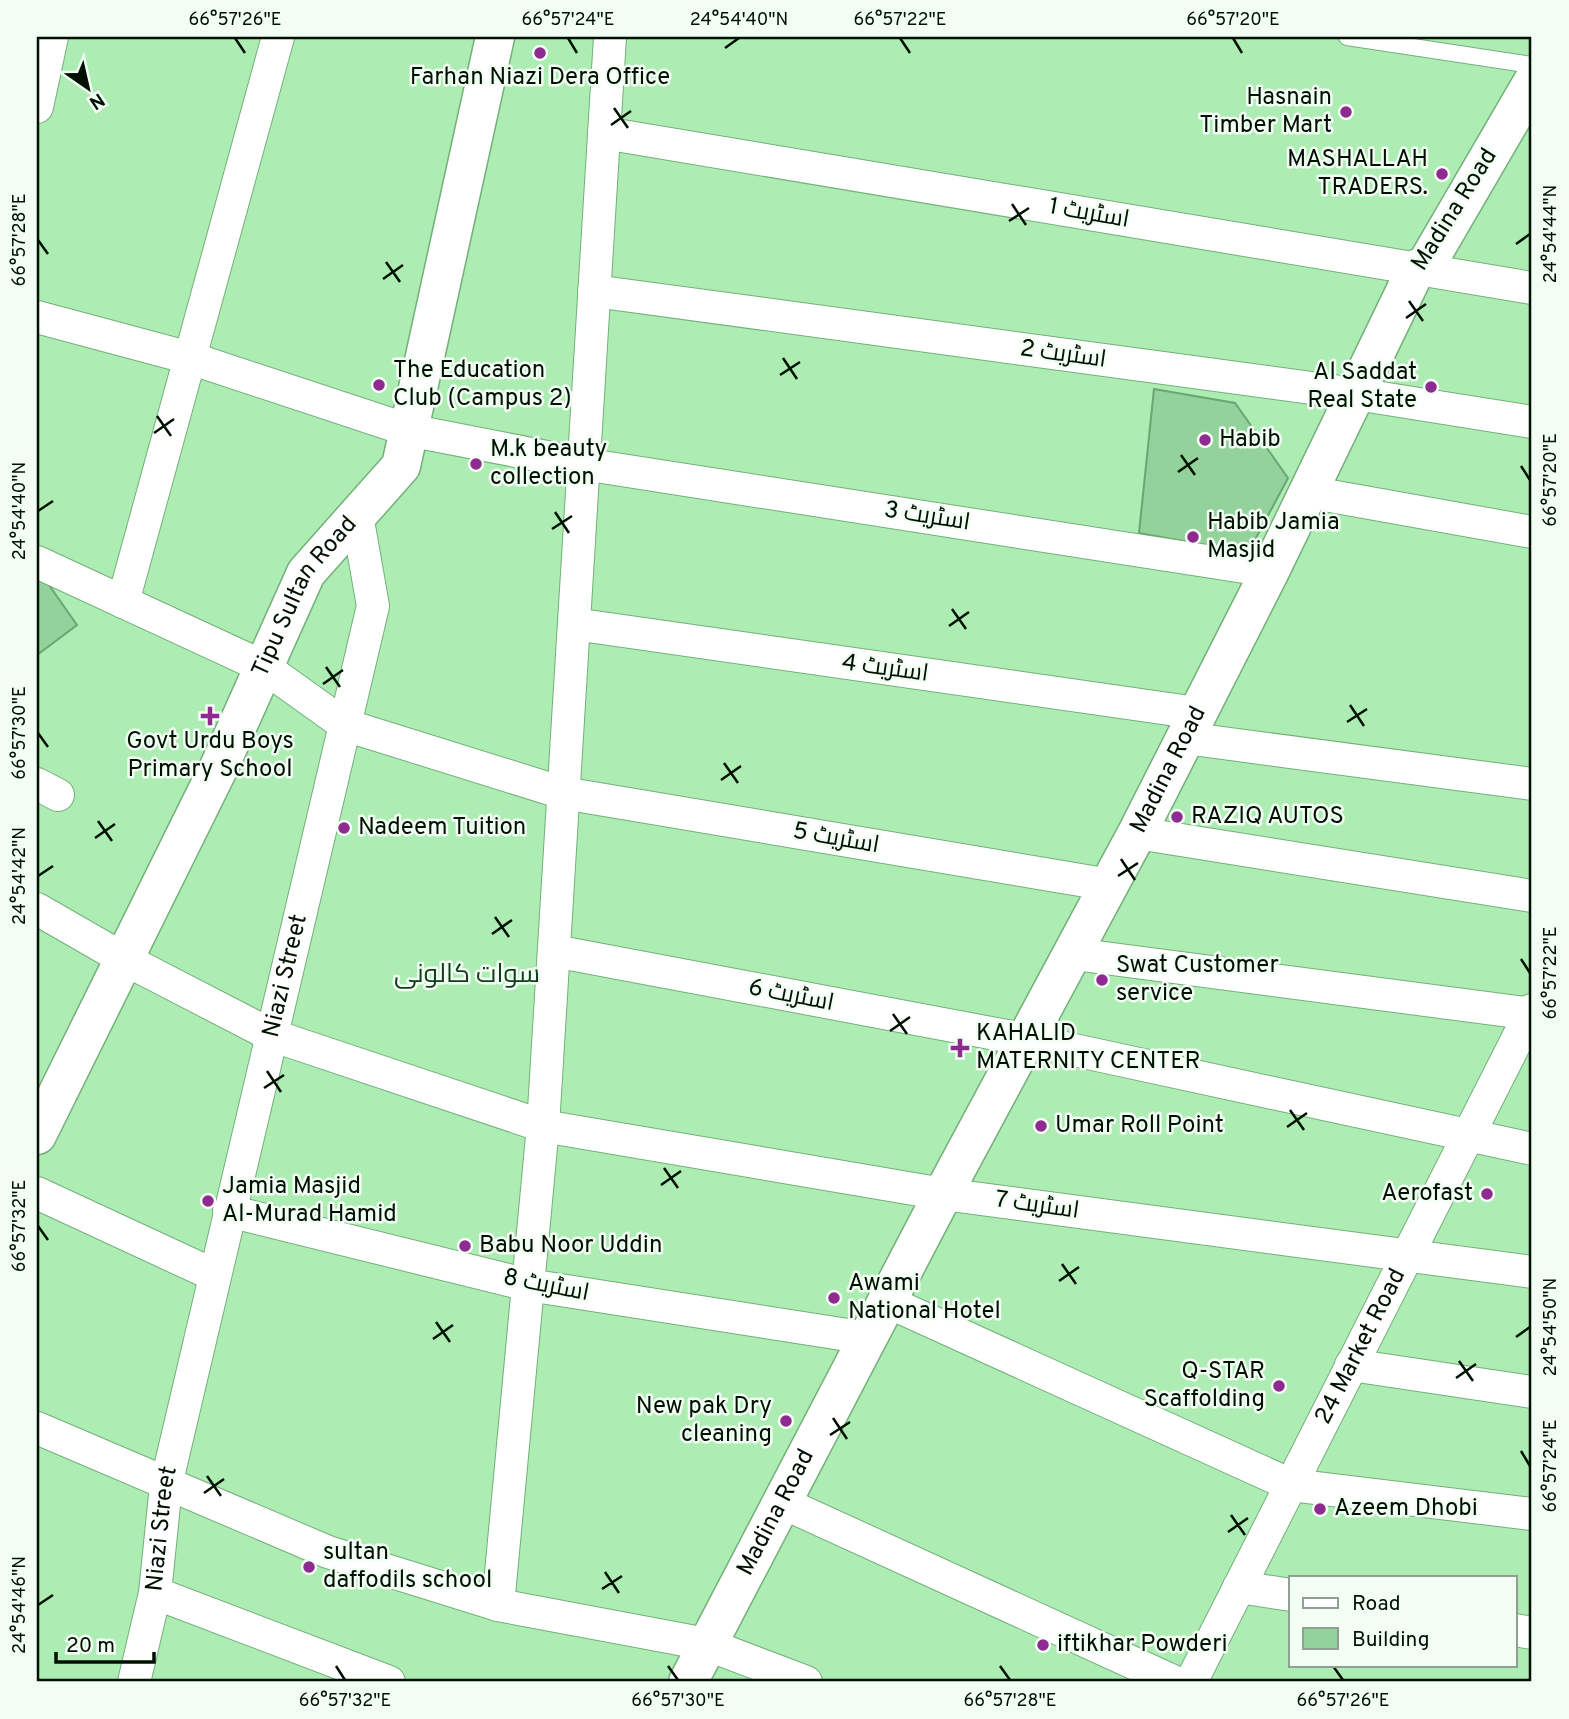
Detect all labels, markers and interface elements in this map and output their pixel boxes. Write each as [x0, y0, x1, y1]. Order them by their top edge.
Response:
text: 66°57'26"E [189, 9, 281, 32]
text: 66°57'24"E [521, 9, 615, 32]
text: 24°54'40"N [690, 9, 788, 32]
text: 66°57'22"E [853, 9, 947, 32]
text: 66°57'20"E [1186, 9, 1280, 32]
marker: Farhan Niazi Dera Office [532, 45, 548, 61]
north arrow [52, 52, 122, 122]
place label: Farhan Niazi Dera Office [410, 63, 670, 93]
place label: Hasnain Timber Mart [1199, 83, 1332, 141]
text: N [84, 87, 109, 114]
marker: Hasnain Timber Mart [1338, 104, 1354, 120]
street label: Madina Road [1406, 143, 1504, 277]
place label: MASHALLAH TRADERS. [1287, 145, 1428, 203]
marker: MASHALLAH TRADERS. [1434, 166, 1450, 182]
text: 24°54'44"N [1540, 185, 1563, 283]
street label: اسٹریٹ 1 [1046, 192, 1132, 236]
text: 66°57'28"E [9, 193, 32, 287]
street label: اسٹریٹ 2 [1018, 334, 1108, 376]
place label: The Education Club (Campus 2) [393, 356, 572, 414]
place label: Al Saddat Real State [1307, 358, 1417, 416]
marker: The Education Club (Campus 2) [371, 377, 387, 393]
marker: Al Saddat Real State [1423, 379, 1439, 395]
place label: Habib [1219, 425, 1281, 455]
marker: Habib [1197, 432, 1213, 448]
text: 66°57'20"E [1540, 433, 1563, 527]
place label: M.k beauty collection [490, 435, 607, 493]
marker: M.k beauty collection [468, 456, 484, 472]
text: 24°54'40"N [9, 462, 32, 560]
street label: اسٹریٹ 3 [882, 495, 972, 539]
place label: Habib Jamia Masjid [1207, 508, 1340, 566]
street label: Tipu Sultan Road [246, 510, 364, 682]
marker: Habib Jamia Masjid [1185, 529, 1201, 545]
street label: اسٹریٹ 4 [840, 648, 930, 690]
text: 66°57'30"E [9, 686, 32, 780]
street label: Madina Road [1124, 701, 1214, 839]
marker: Govt Urdu Boys Primary School [202, 708, 218, 724]
place label: Govt Urdu Boys Primary School [126, 727, 294, 785]
place label: RAZIQ AUTOS [1191, 802, 1344, 832]
marker: RAZIQ AUTOS [1169, 809, 1185, 825]
place label: Nadeem Tuition [358, 813, 526, 843]
street label: اسٹریٹ 5 [790, 817, 882, 861]
marker: Nadeem Tuition [336, 820, 352, 836]
text: 24°54'42"N [9, 827, 32, 925]
street label: Niazi Street [257, 911, 315, 1041]
text: 66°57'22"E [1540, 926, 1563, 1020]
place label: Swat Customer service [1116, 951, 1279, 1009]
district label: سوات کالونی [394, 959, 540, 992]
marker: Swat Customer service [1094, 972, 1110, 988]
street label: اسٹریٹ 6 [746, 973, 836, 1019]
place label: KAHALID MATERNITY CENTER [976, 1019, 1200, 1077]
marker: KAHALID MATERNITY CENTER [950, 1038, 970, 1058]
place label: Umar Roll Point [1055, 1111, 1224, 1141]
marker: Umar Roll Point [1033, 1118, 1049, 1134]
place label: Jamia Masjid Al-Murad Hamid [222, 1172, 397, 1230]
place label: Aerofast [1381, 1179, 1473, 1209]
text: 66°57'32"E [9, 1180, 32, 1272]
street label: اسٹریٹ 7 [993, 1185, 1081, 1227]
marker: Aerofast [1479, 1186, 1495, 1202]
marker: Jamia Masjid Al-Murad Hamid [200, 1193, 216, 1209]
place label: Babu Noor Uddin [479, 1231, 662, 1261]
marker: Babu Noor Uddin [457, 1238, 473, 1254]
street label: اسٹریٹ 8 [500, 1263, 592, 1309]
street label: 24 Market Road [1309, 1264, 1413, 1430]
place label: Awami National Hotel [848, 1269, 1001, 1327]
text: 24°54'50"N [1540, 1278, 1563, 1376]
marker: Awami National Hotel [826, 1290, 842, 1306]
place label: Q-STAR Scaffolding [1144, 1357, 1265, 1415]
marker: Q-STAR Scaffolding [1271, 1378, 1287, 1394]
place label: New pak Dry cleaning [636, 1392, 772, 1450]
marker: New pak Dry cleaning [778, 1413, 794, 1429]
text: 66°57'24"E [1540, 1419, 1563, 1513]
street label: Madina Road [731, 1444, 822, 1581]
street label: Niazi Street [140, 1463, 185, 1593]
place label: Azeem Dhobi [1334, 1494, 1478, 1524]
marker: Azeem Dhobi [1312, 1501, 1328, 1517]
place label: sultan daffodils school [323, 1538, 492, 1596]
text: 24°54'46"N [9, 1556, 32, 1654]
marker: sultan daffodils school [301, 1559, 317, 1575]
legend [1289, 1576, 1516, 1666]
text: Road [1352, 1591, 1401, 1618]
scale bar [56, 1621, 154, 1665]
text: Building [1352, 1627, 1430, 1654]
place label: iftikhar Powderi [1057, 1630, 1227, 1660]
text: 20 m [66, 1633, 115, 1660]
marker: iftikhar Powderi [1035, 1637, 1051, 1653]
text: 66°57'32"E [299, 1690, 391, 1713]
text: 66°57'30"E [631, 1690, 725, 1713]
text: 66°57'28"E [963, 1690, 1057, 1713]
text: 66°57'26"E [1297, 1690, 1389, 1713]

